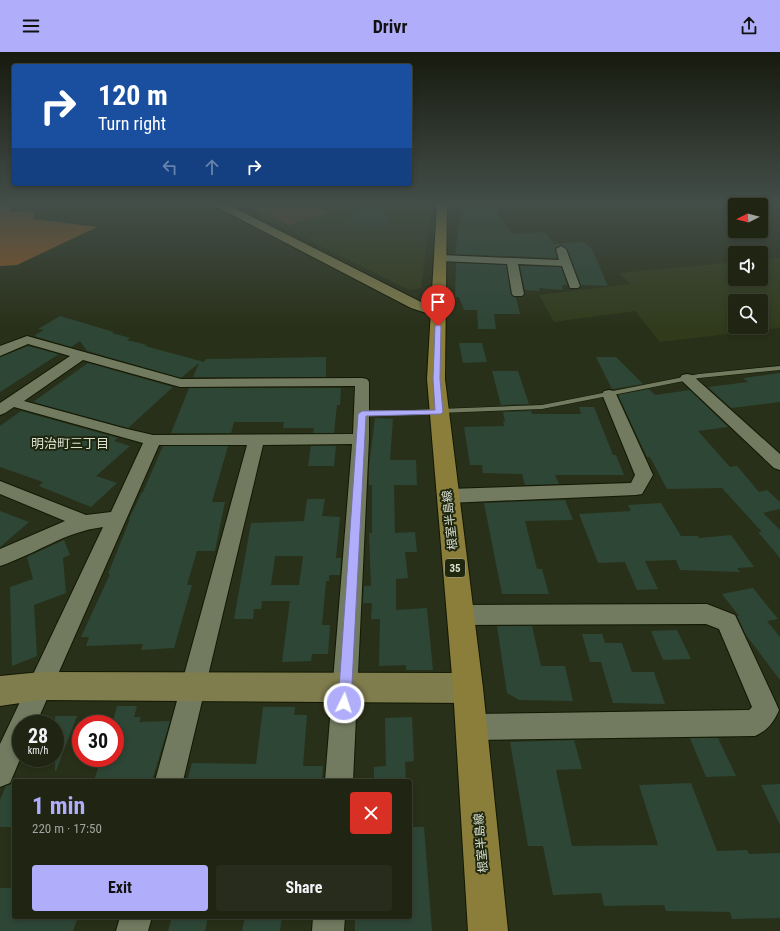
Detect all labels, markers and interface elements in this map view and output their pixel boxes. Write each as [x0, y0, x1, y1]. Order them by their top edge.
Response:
icon: menu [20, 15, 42, 37]
icon: share [738, 15, 760, 37]
text: Drivr [373, 16, 407, 37]
text: 120 m [98, 79, 168, 112]
icon: right [32, 80, 84, 132]
text: Turn right [98, 113, 166, 134]
icon: left [159, 156, 181, 178]
icon: ahead [201, 156, 223, 178]
icon: right [243, 156, 265, 178]
north arrow [728, 198, 768, 238]
map controls [728, 198, 768, 334]
button: sound [728, 246, 768, 286]
pin [421, 285, 455, 326]
icon: arrive [427, 291, 449, 313]
button: search [728, 294, 768, 334]
district label: 明治町三丁目 [31, 436, 109, 451]
street label: 根室半島線 [440, 489, 460, 551]
road number: 35 [445, 559, 465, 577]
position arrow [323, 682, 365, 724]
speed limit sign: 30 [72, 715, 124, 767]
text: 28 [28, 724, 48, 748]
text: km/h [28, 745, 48, 756]
text: 1 min [32, 792, 85, 820]
button: close [350, 792, 392, 834]
street label: 根室半島線 [471, 812, 491, 874]
text: 220 m · 17:50 [32, 821, 102, 836]
button: Exit [32, 865, 208, 911]
button: Share [216, 865, 392, 911]

